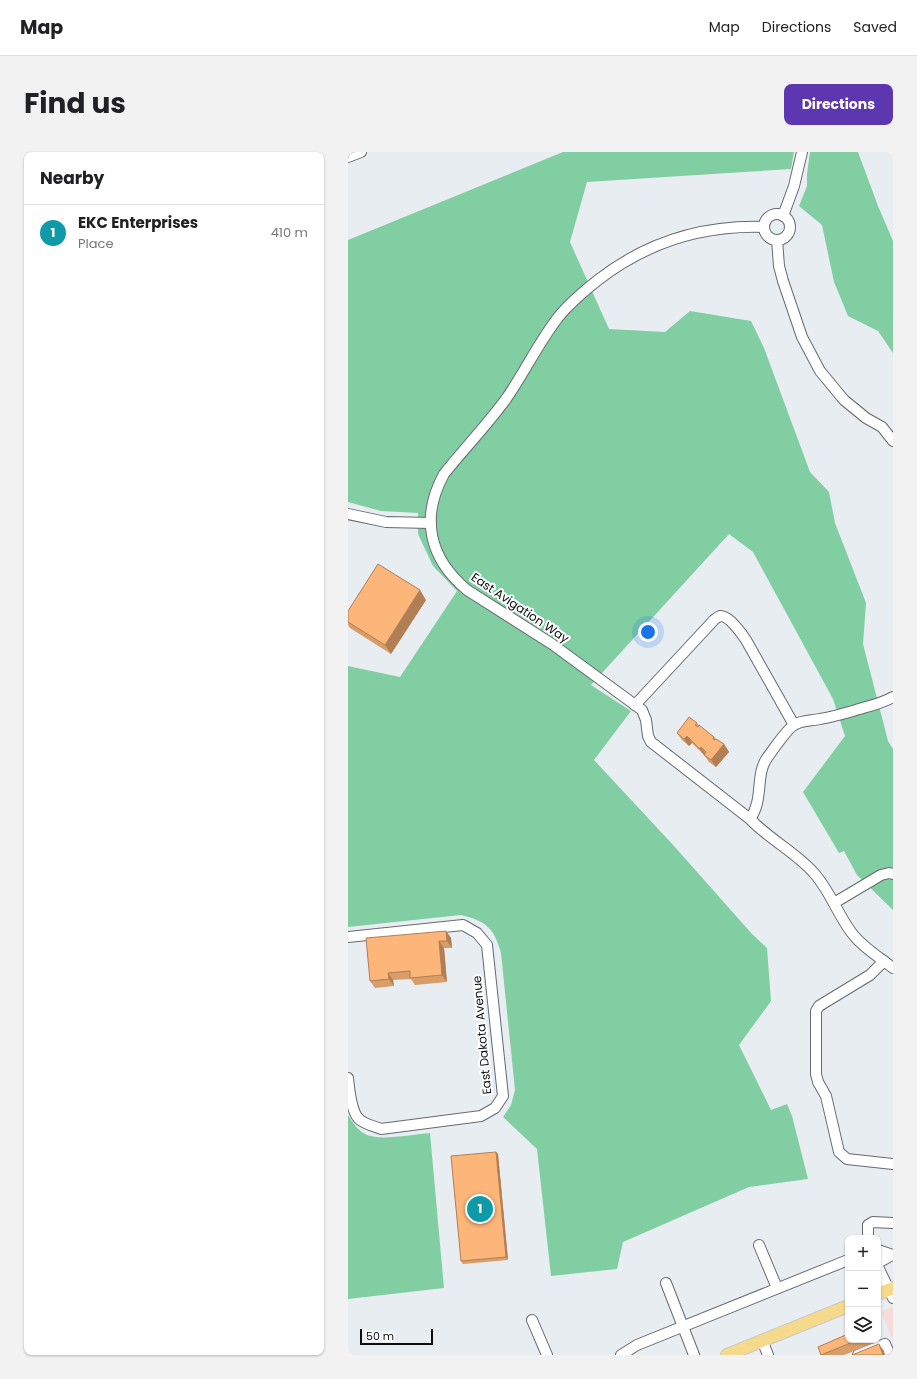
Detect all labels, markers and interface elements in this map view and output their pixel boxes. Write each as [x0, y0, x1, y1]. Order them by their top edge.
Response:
text: Map [20, 14, 63, 41]
text: Map [709, 17, 740, 37]
text: Directions [762, 17, 831, 37]
text: Saved [853, 17, 897, 37]
text: Find us [24, 84, 126, 123]
button: Directions [784, 84, 893, 125]
text: Nearby [40, 166, 104, 190]
text: EKC Enterprises [78, 212, 198, 233]
text: 1 [51, 223, 55, 242]
text: 410 m [271, 223, 308, 242]
text: Place [78, 234, 113, 253]
street label: East Avigation Way [468, 569, 573, 647]
your location [638, 622, 658, 642]
street label: East Dakota Avenue [468, 975, 495, 1095]
pin: 1 [467, 1194, 493, 1224]
map controls [845, 1235, 881, 1343]
button: + [845, 1235, 881, 1271]
button: − [845, 1271, 881, 1307]
button: layers [845, 1307, 881, 1343]
scale bar [360, 1327, 433, 1346]
text: 50 m [366, 1328, 394, 1344]

